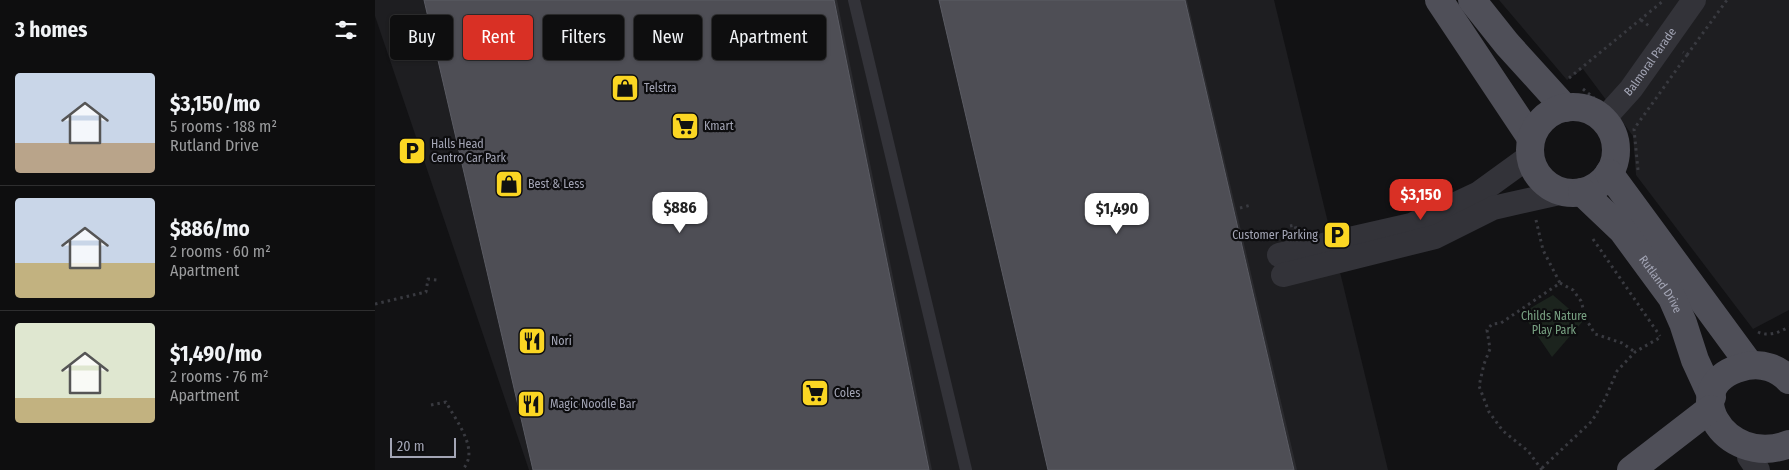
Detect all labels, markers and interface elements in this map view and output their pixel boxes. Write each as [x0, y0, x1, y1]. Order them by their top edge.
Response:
chip: Buy [390, 15, 453, 60]
chip: Rent [463, 15, 533, 60]
chip: Filters [543, 15, 624, 60]
chip: New [634, 15, 702, 60]
chip: Apartment [712, 15, 826, 60]
icon: filters [332, 16, 360, 44]
text: 3 homes [15, 17, 87, 43]
street label: Balmoral Parade [1621, 25, 1679, 99]
shop icon: Telstra [610, 73, 640, 103]
place label: Telstra [644, 81, 677, 95]
text: $3,150/mo [170, 91, 260, 117]
icon: home [55, 93, 115, 153]
supermarket icon: Kmart [670, 111, 700, 141]
text: 5 rooms · 188 m² [170, 117, 277, 136]
place label: Kmart [704, 119, 734, 133]
text: Rutland Drive [170, 136, 259, 155]
parking icon: Halls Head Centro Car Park [397, 136, 427, 166]
place label: Halls Head Centro Car Park [431, 137, 507, 165]
shop icon: Best & Less [494, 169, 524, 199]
place label: Best & Less [528, 177, 584, 191]
pin: $3,150 [1380, 178, 1462, 221]
text: $3,150 [1401, 185, 1441, 204]
pin: $886 [650, 192, 710, 234]
pin: $1,490 [1076, 192, 1158, 235]
text: $886 [663, 198, 697, 217]
text: $1,490 [1096, 199, 1138, 218]
text: $886/mo [170, 216, 250, 242]
icon: home [55, 218, 115, 278]
parking icon: Customer Parking [1322, 220, 1352, 250]
place label: Customer Parking [1232, 228, 1318, 242]
text: 2 rooms · 60 m² [170, 242, 271, 261]
street label: Rutland Drive [1636, 253, 1685, 315]
text: Apartment [170, 261, 239, 280]
park label: Childs Nature Play Park [1521, 309, 1587, 337]
restaurant icon: Nori [517, 326, 547, 356]
place label: Nori [551, 334, 572, 348]
text: $1,490/mo [170, 341, 262, 367]
icon: home [55, 343, 115, 403]
text: 2 rooms · 76 m² [170, 367, 269, 386]
supermarket icon: Coles [800, 378, 830, 408]
text: Apartment [170, 386, 239, 405]
place label: Coles [834, 386, 860, 400]
restaurant icon: Magic Noodle Bar [516, 389, 546, 419]
place label: Magic Noodle Bar [550, 397, 637, 411]
scale bar [390, 435, 456, 458]
text: 20 m [397, 438, 425, 455]

